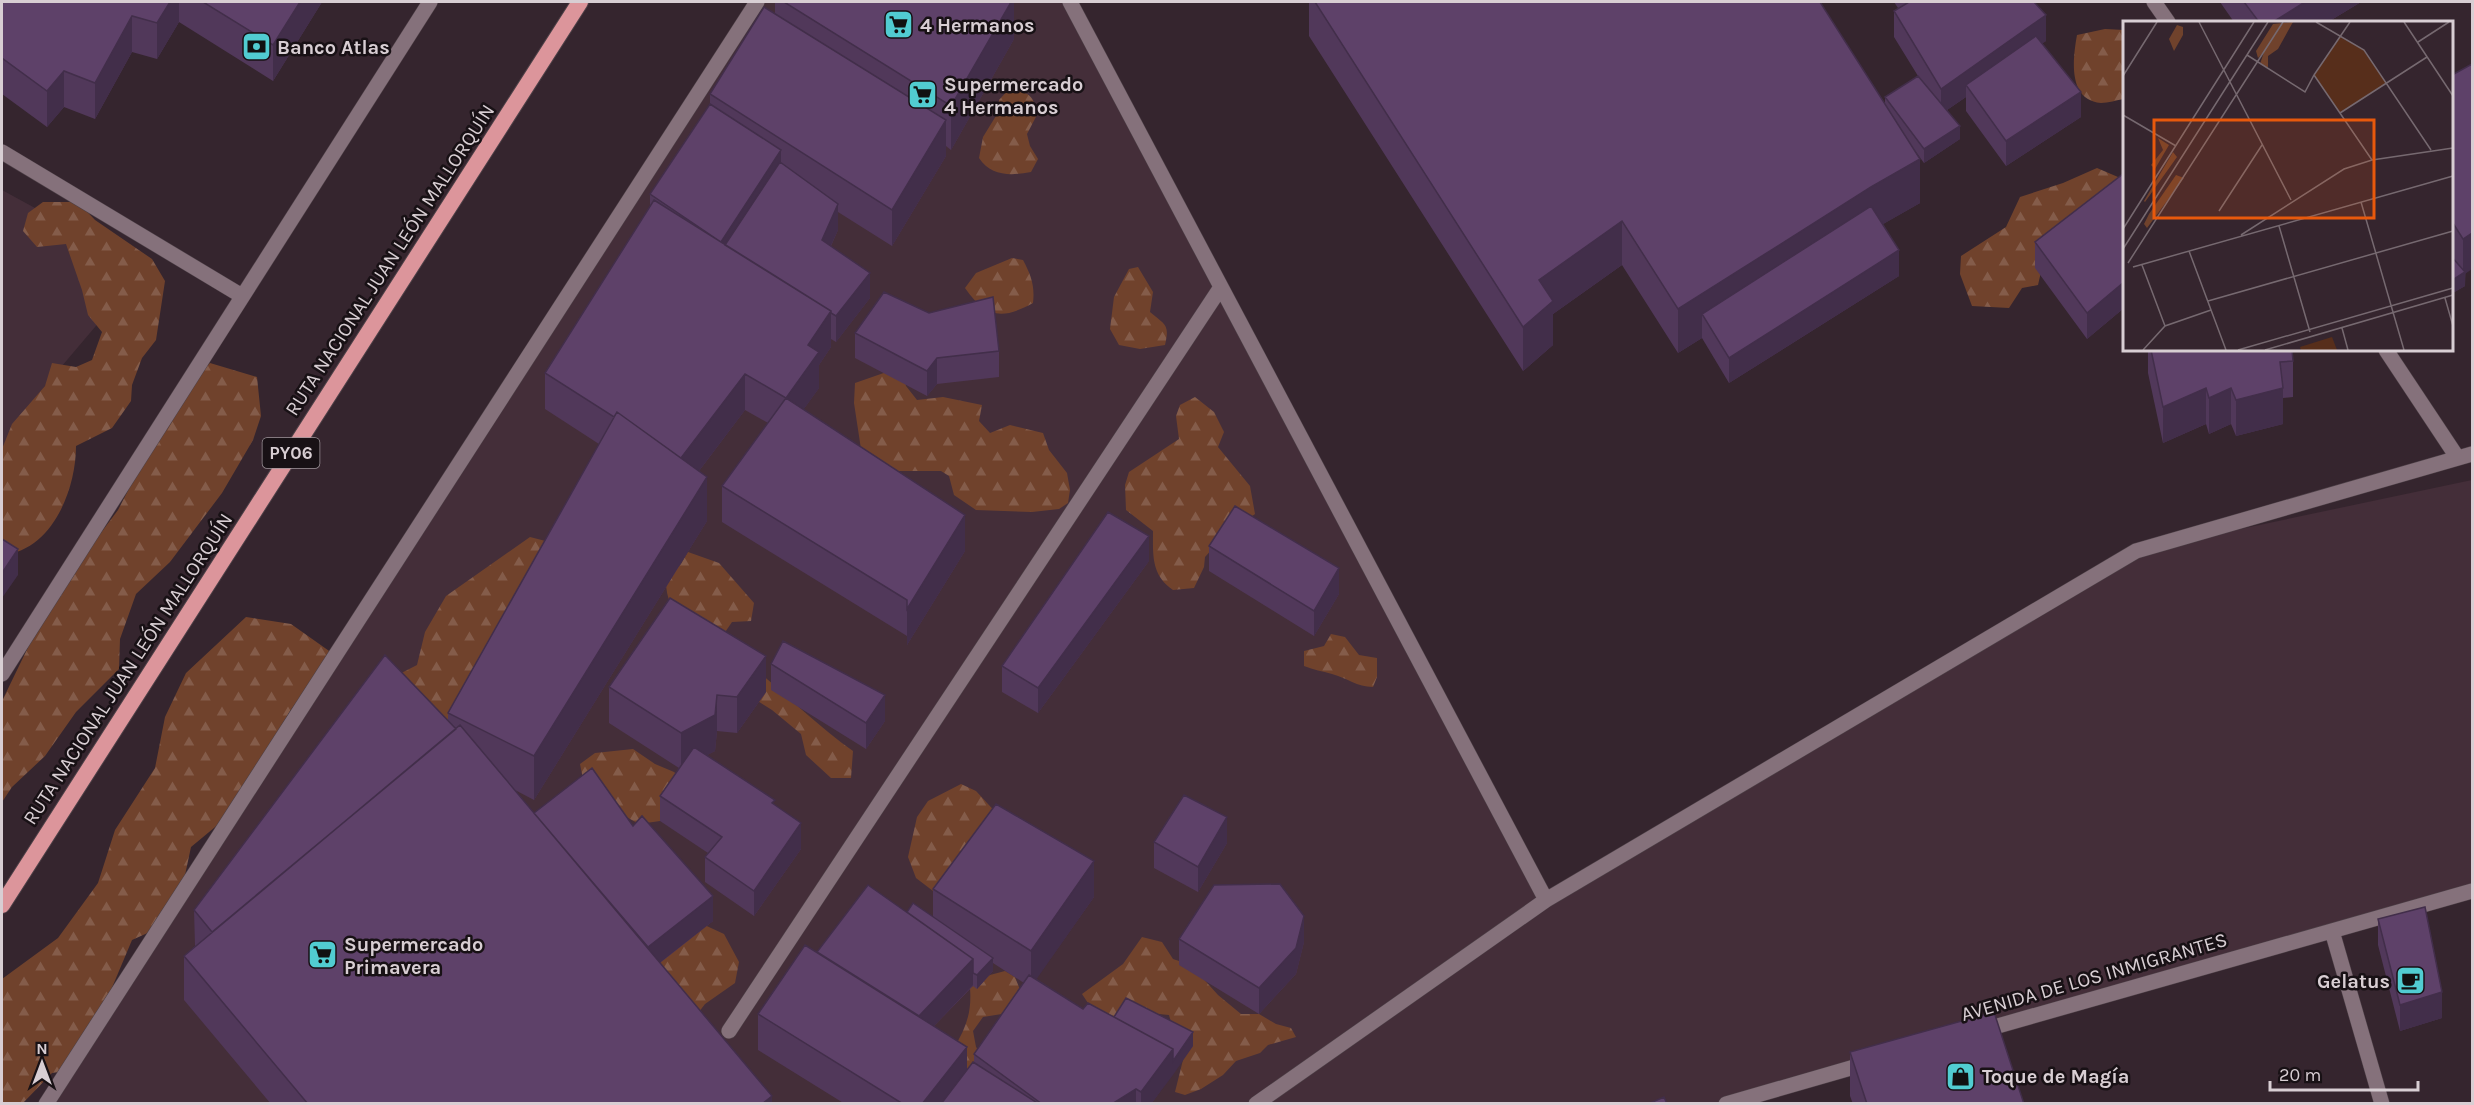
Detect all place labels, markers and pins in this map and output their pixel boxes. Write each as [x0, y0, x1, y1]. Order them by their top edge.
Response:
supermarket icon: 4 Hermanos [883, 9, 915, 41]
place label: 4 Hermanos [920, 14, 1035, 37]
bank icon: Banco Atlas [240, 31, 272, 63]
place label: Banco Atlas [277, 36, 390, 59]
place label: Supermercado 4 Hermanos [944, 73, 1083, 119]
supermarket icon: Supermercado 4 Hermanos [907, 79, 939, 111]
place label: Supermercado Primavera [344, 933, 483, 979]
supermarket icon: Supermercado Primavera [307, 939, 339, 971]
cafe icon: Gelatus [2395, 965, 2427, 997]
place label: Gelatus [2317, 970, 2390, 993]
shop icon: Toque de Magía [1945, 1060, 1977, 1092]
place label: Toque de Magía [1982, 1065, 2130, 1088]

